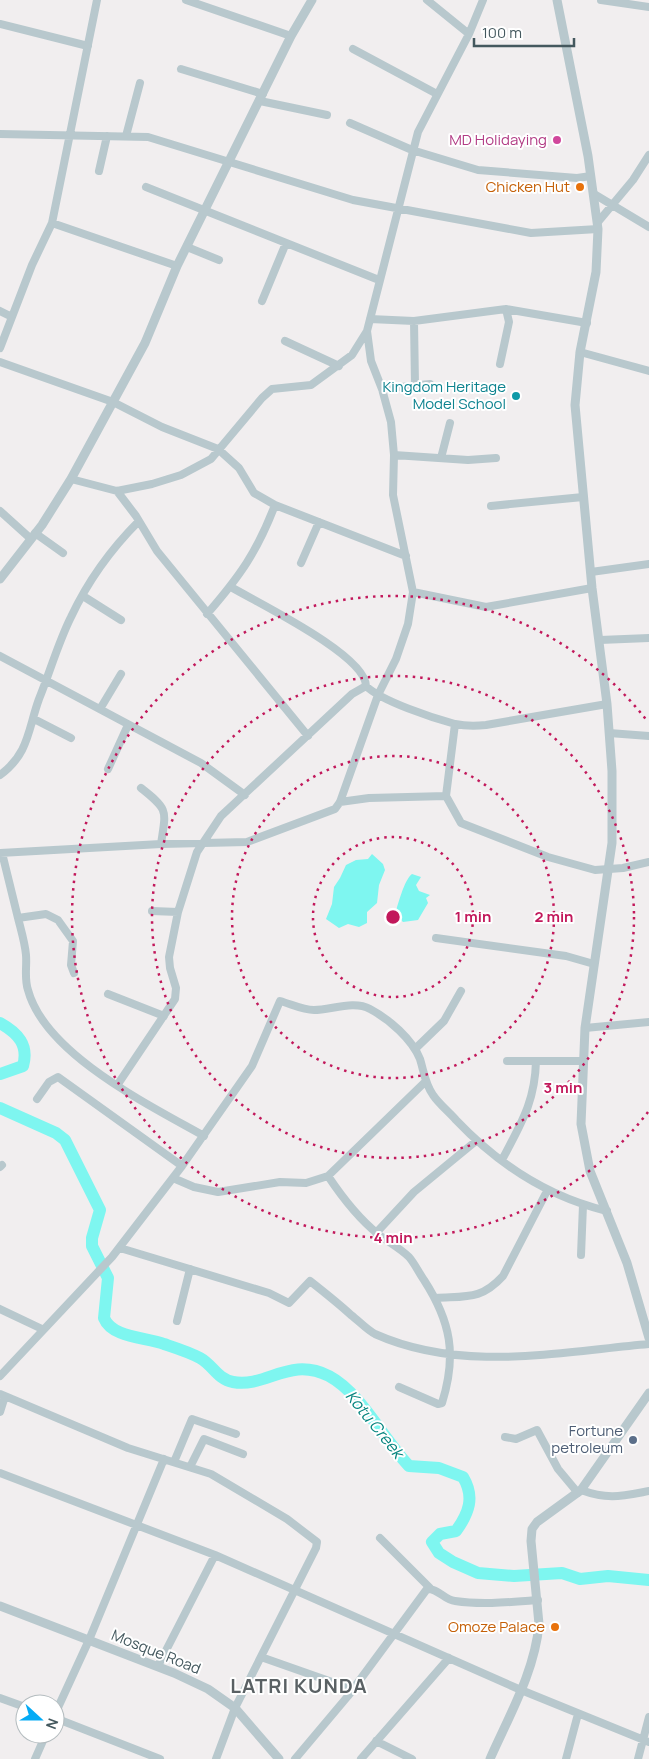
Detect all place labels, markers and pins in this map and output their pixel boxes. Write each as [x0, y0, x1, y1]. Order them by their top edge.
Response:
place label: MD Holidaying [449, 129, 547, 150]
marker: MD Holidaying [551, 134, 563, 146]
place label: Chicken Hut [486, 176, 570, 197]
marker: Chicken Hut [574, 181, 586, 193]
place label: Kingdom Heritage Model School [382, 376, 506, 414]
marker: Kingdom Heritage Model School [510, 390, 522, 402]
centre of rings [384, 908, 402, 926]
place label: Fortune petroleum [551, 1420, 623, 1458]
marker: Fortune petroleum [627, 1434, 639, 1446]
place label: Omoze Palace [448, 1616, 545, 1637]
marker: Omoze Palace [549, 1621, 561, 1633]

